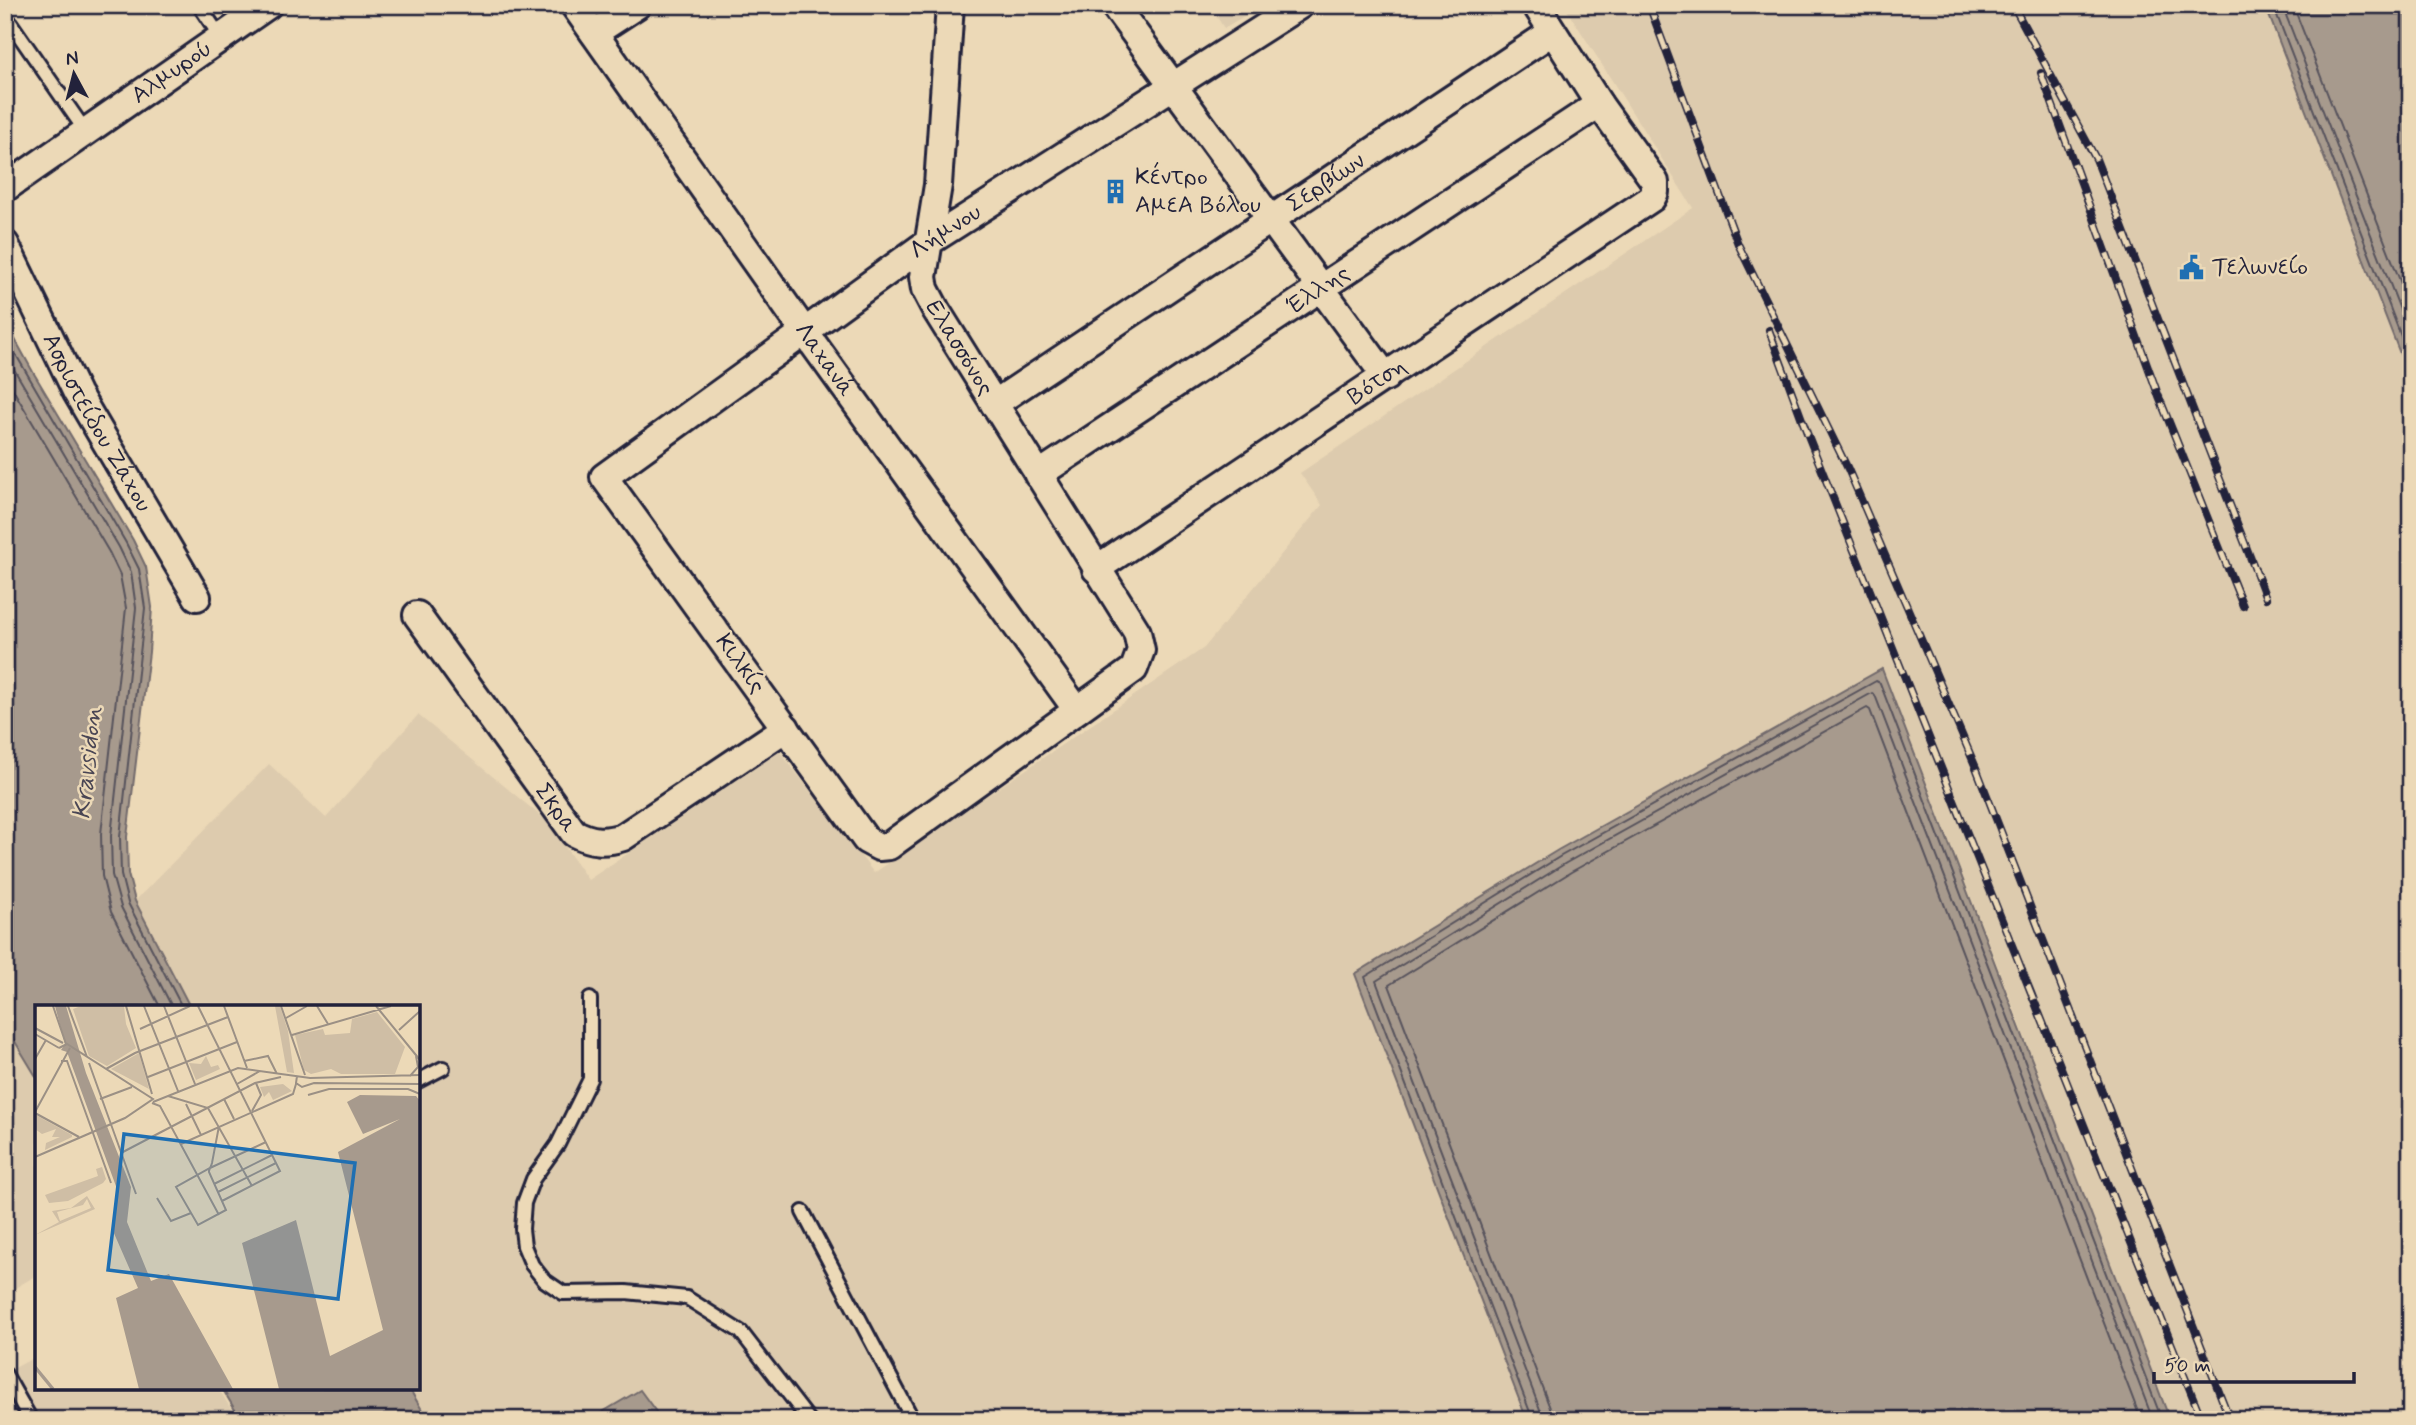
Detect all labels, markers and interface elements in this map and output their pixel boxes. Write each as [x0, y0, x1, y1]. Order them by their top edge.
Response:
street label: Αλμυρού [125, 33, 218, 111]
north arrow [38, 38, 108, 108]
text: N [64, 45, 80, 72]
street label: Σερβίων [1281, 145, 1371, 220]
place label: Κέντρο ΑμεΑ Βόλου [1135, 161, 1261, 221]
building icon: Κέντρο ΑμεΑ Βόλου [1101, 177, 1129, 205]
street label: Λήμνου [903, 197, 987, 266]
place label: Τελωνείο [2212, 252, 2308, 283]
public building icon: Τελωνείο [2178, 253, 2206, 281]
street label: Έλλης [1281, 258, 1356, 322]
street label: Ελασσόνος [918, 295, 1001, 401]
street label: Λαχανά [787, 316, 862, 403]
street label: Ασριστείδου Ζάχου [35, 328, 159, 518]
street label: Βότση [1342, 350, 1413, 412]
street label: Κιλκίς [708, 628, 772, 700]
water label: Kravsidon [65, 704, 111, 821]
street label: Σκρα [528, 777, 585, 839]
inset map [35, 1005, 420, 1390]
scale bar [2154, 1341, 2353, 1385]
text: 50 m [2164, 1352, 2211, 1380]

